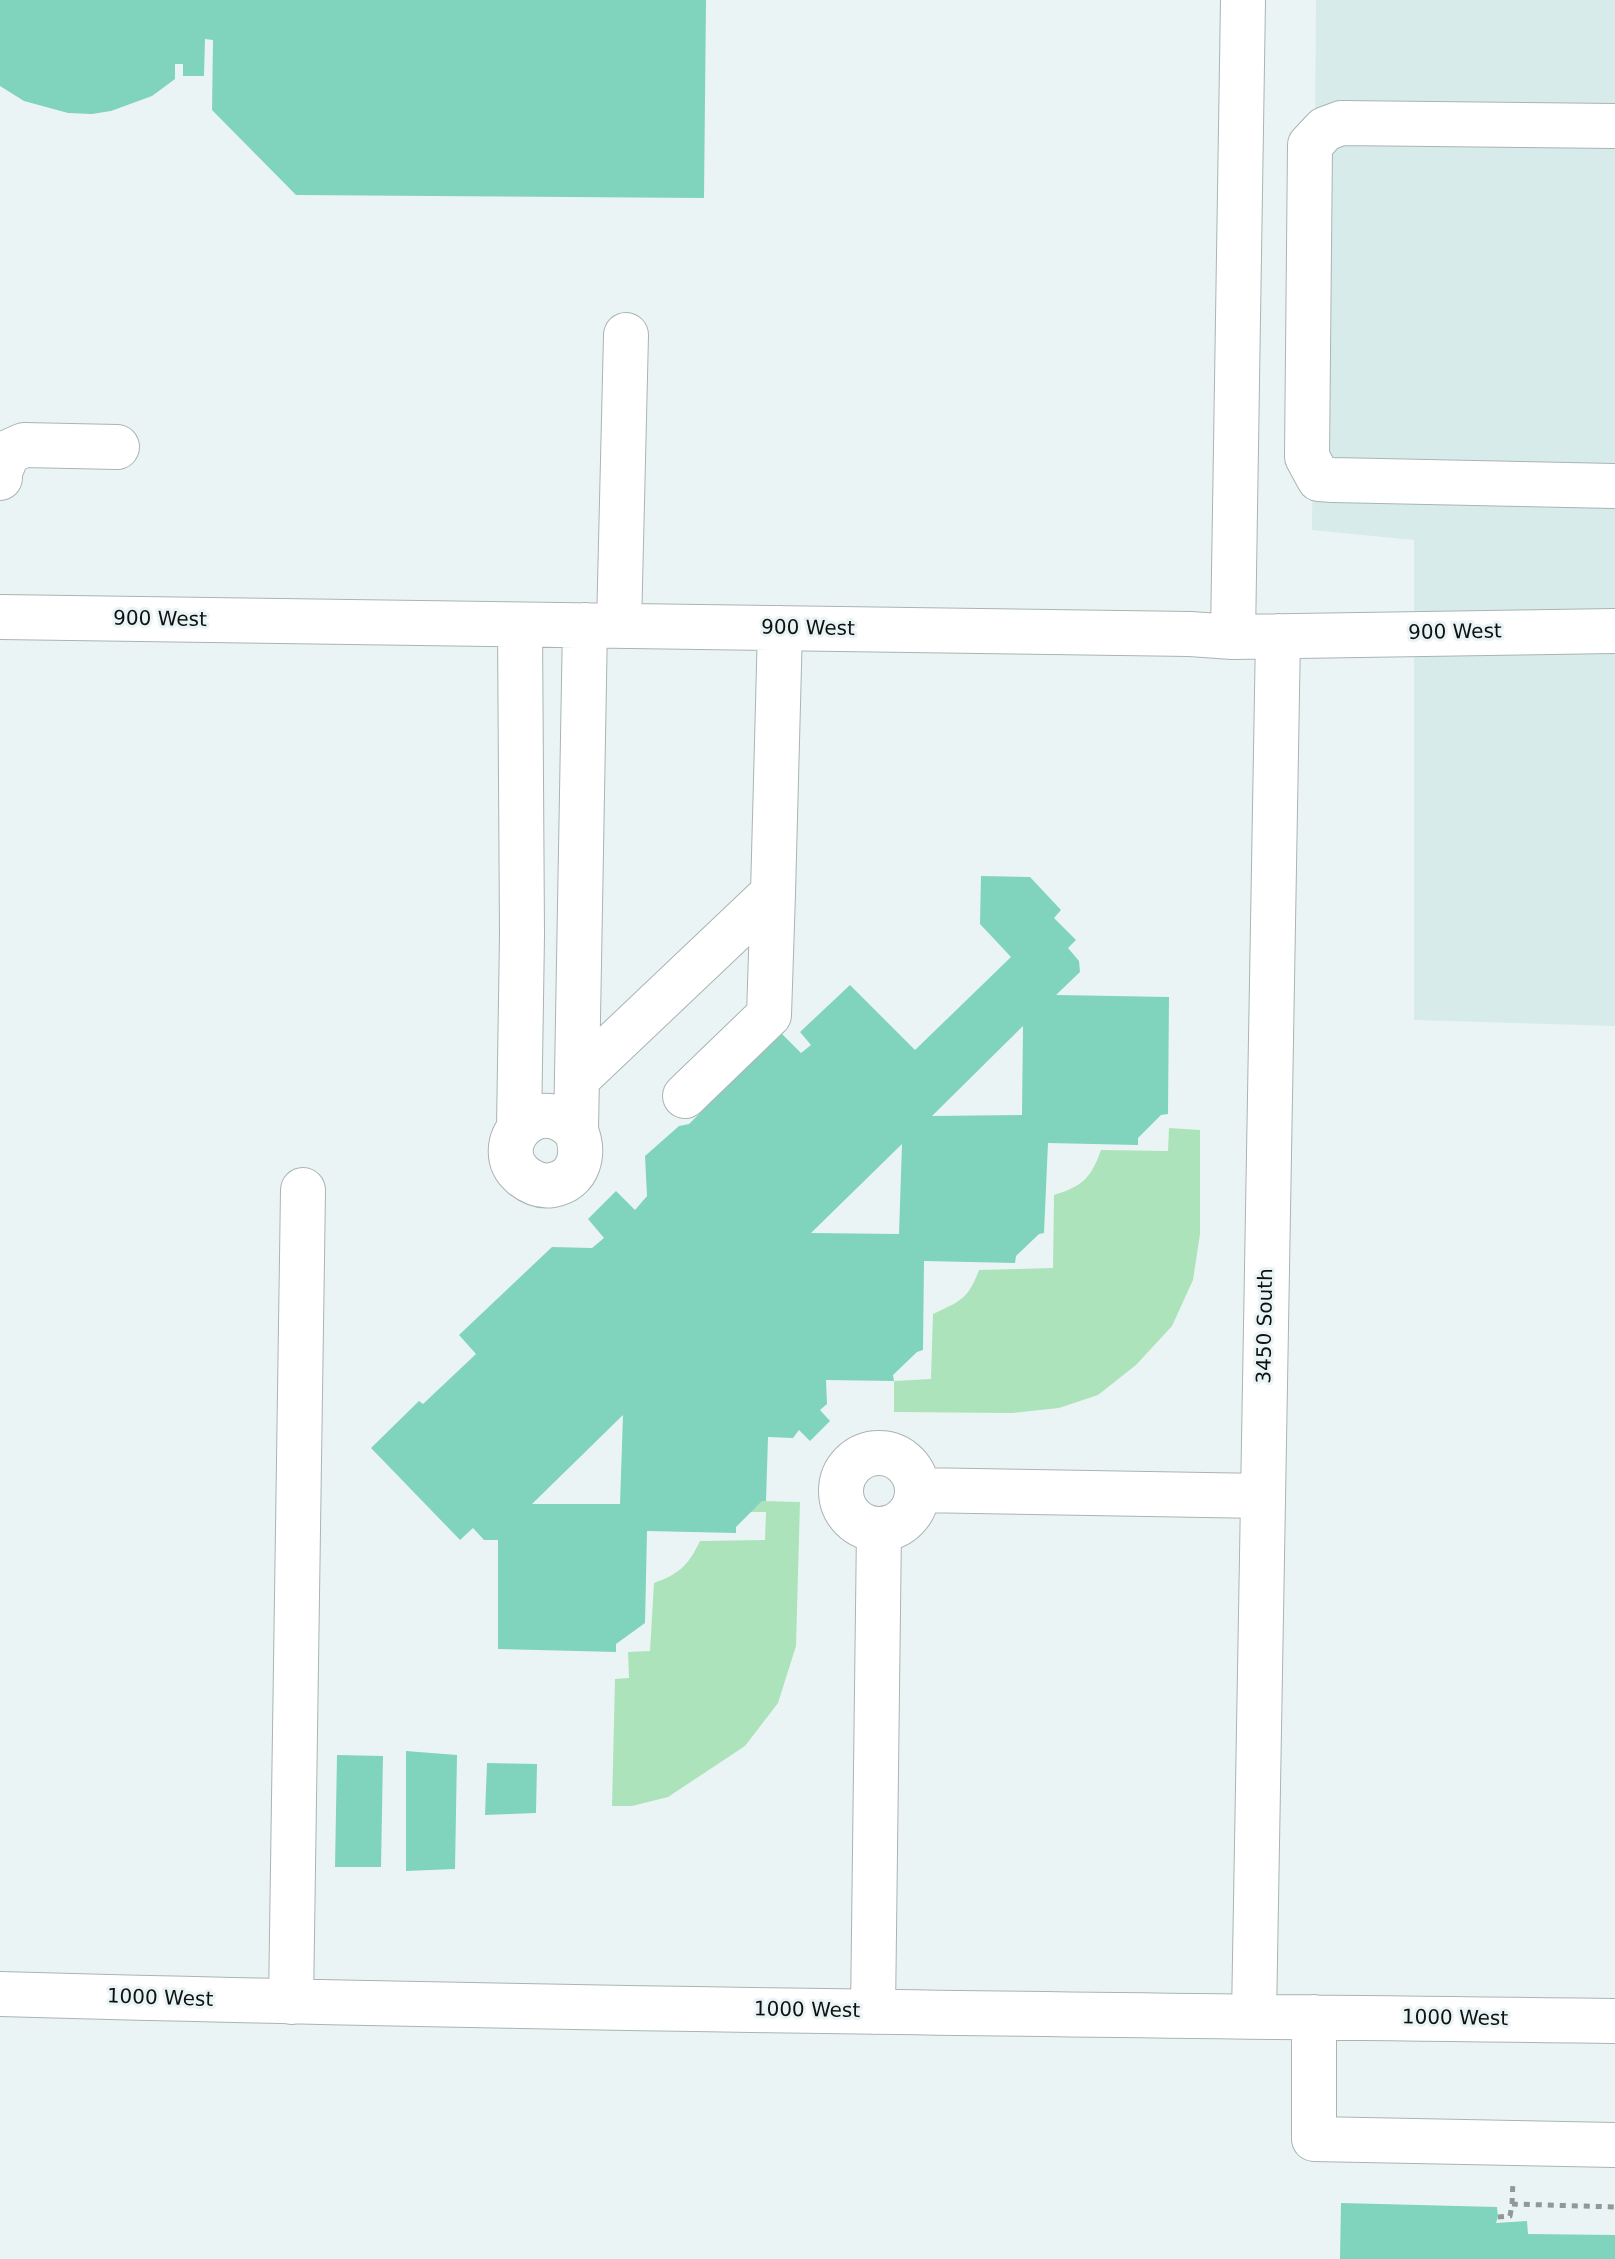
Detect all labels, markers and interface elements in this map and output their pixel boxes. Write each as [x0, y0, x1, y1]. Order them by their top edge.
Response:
street label: 900 West [113, 607, 207, 633]
street label: 900 West [761, 616, 855, 642]
street label: 900 West [1408, 620, 1502, 646]
street label: 3450 South [1253, 1268, 1279, 1384]
street label: 1000 West [106, 1985, 214, 2013]
street label: 1000 West [754, 1998, 860, 2024]
street label: 1000 West [1402, 2006, 1508, 2032]

